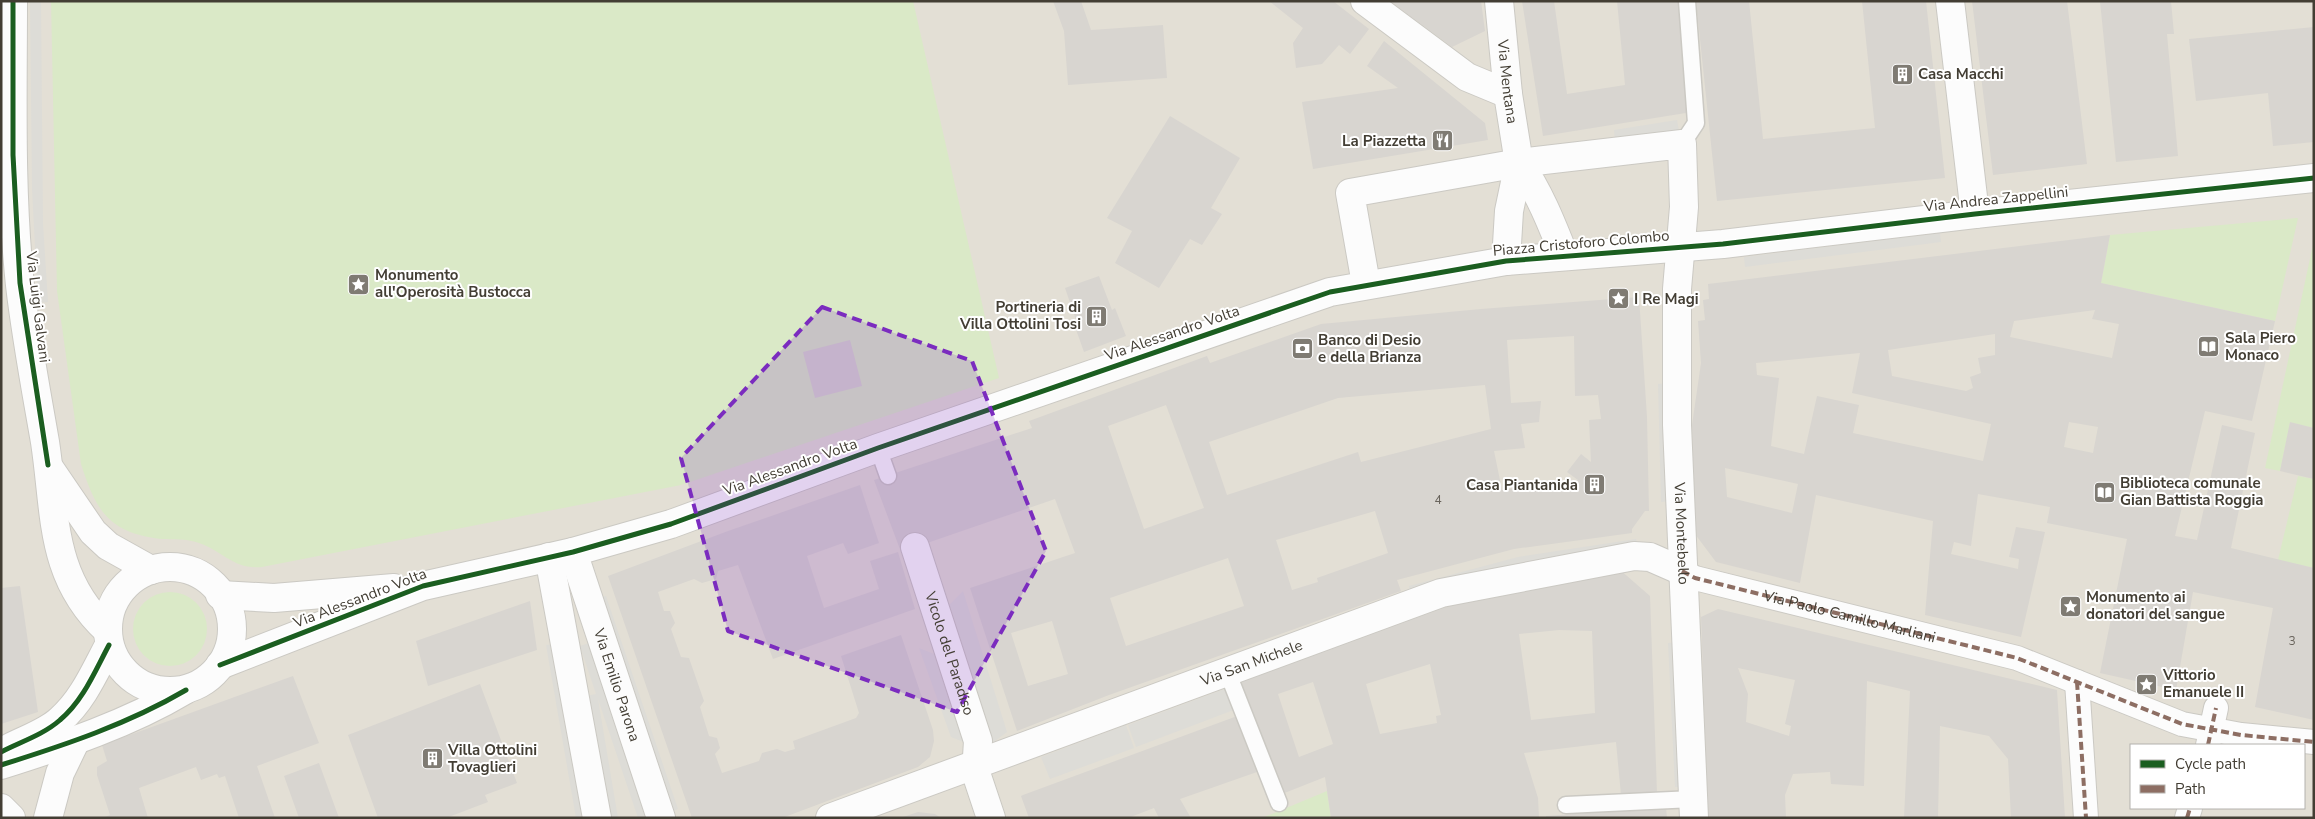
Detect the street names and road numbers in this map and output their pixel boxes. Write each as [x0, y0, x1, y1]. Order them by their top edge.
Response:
street label: Via Mentana [1493, 38, 1523, 125]
street label: Via Andrea Zappellini [1922, 181, 2069, 217]
street label: Piazza Cristoforo Colombo [1492, 225, 1670, 261]
street label: Via Luigi Galvani [21, 249, 55, 364]
street label: Via Alessandro Volta [1101, 301, 1242, 366]
street label: Via Alessandro Volta [719, 433, 860, 501]
street label: Via Montebello [1669, 481, 1694, 585]
street label: Via Alessandro Volta [290, 563, 430, 633]
street label: Via Paolo Camillo Marliani [1760, 585, 1938, 647]
street label: Vicolo del Paradiso [920, 588, 979, 718]
street label: Via Emilio Parona [589, 625, 645, 744]
street label: Via San Michele [1197, 635, 1305, 691]

